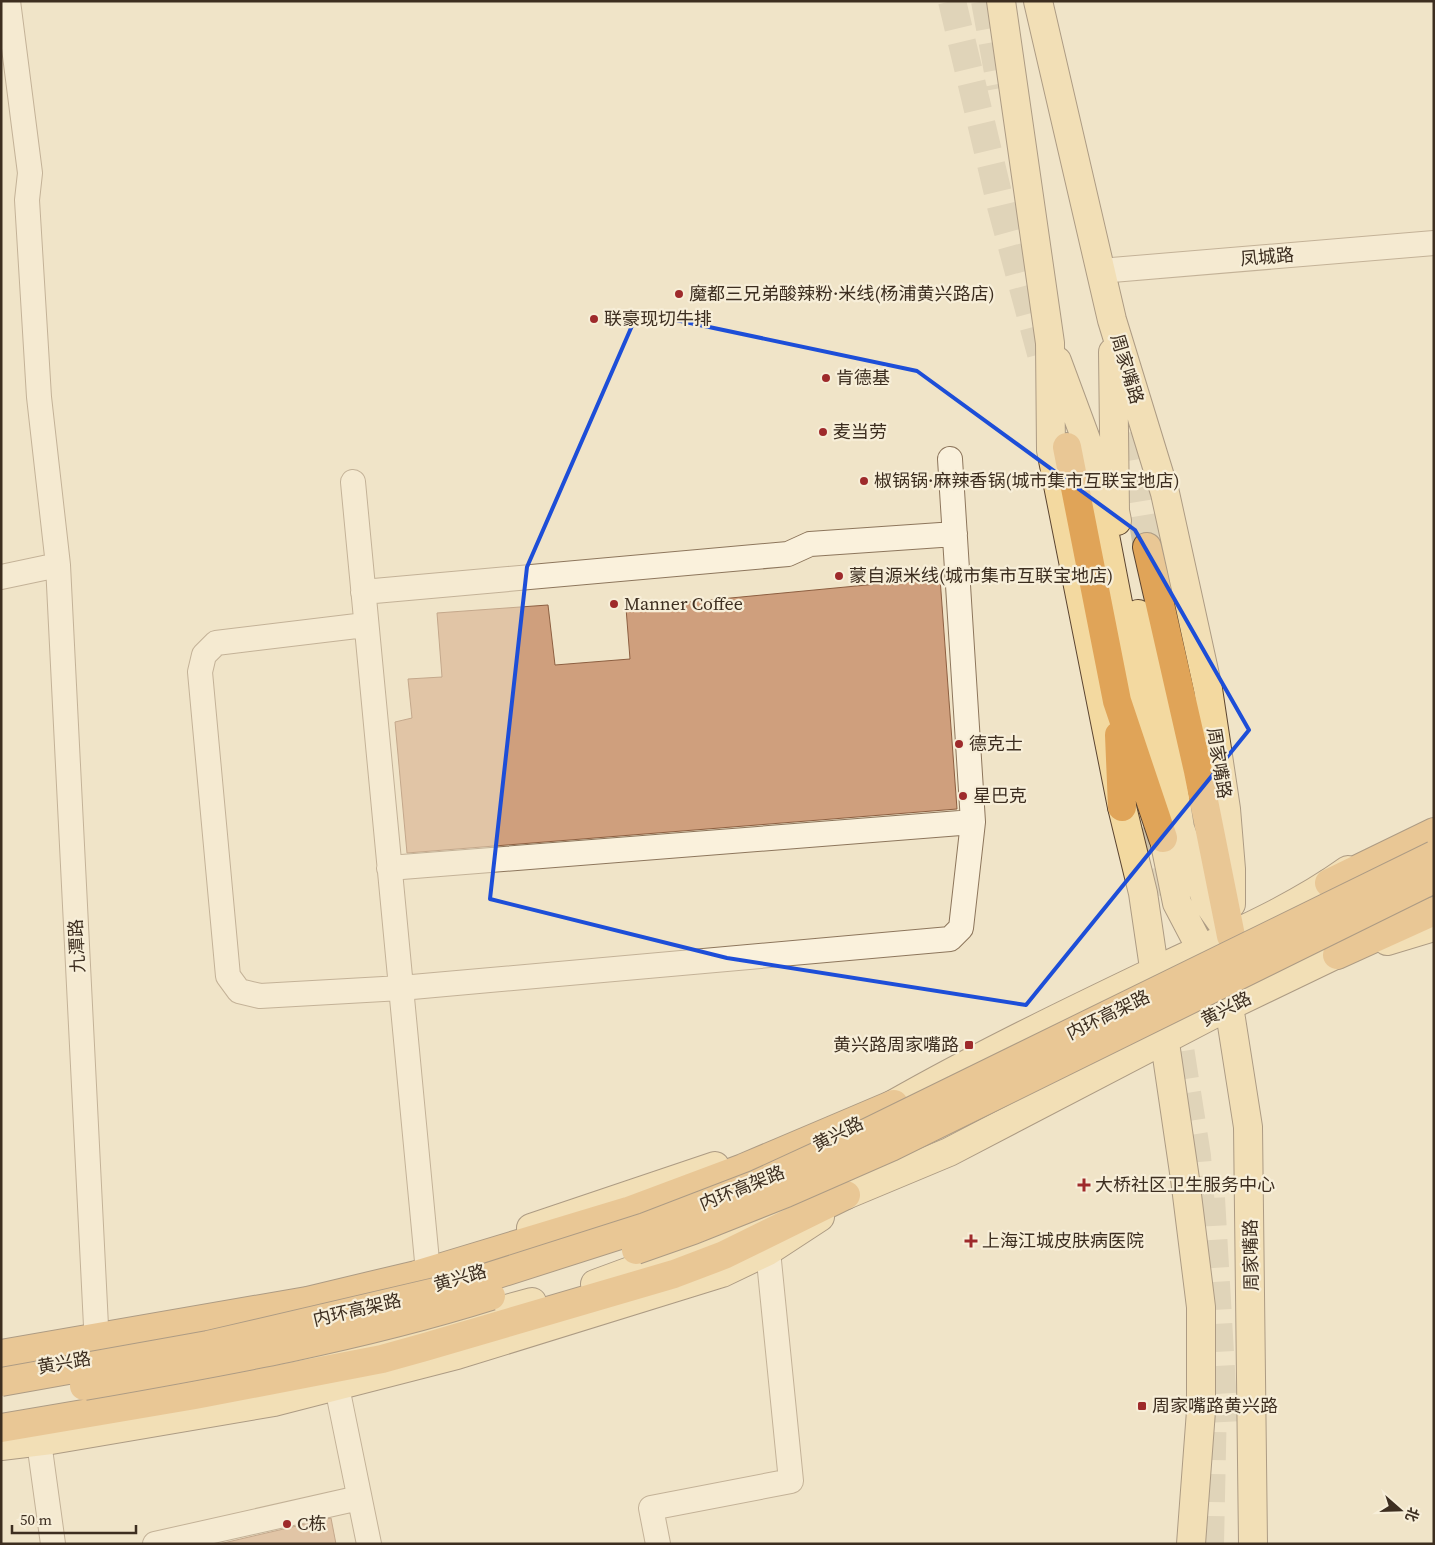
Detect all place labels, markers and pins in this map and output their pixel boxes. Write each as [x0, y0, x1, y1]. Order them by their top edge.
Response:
place label: 魔都三兄弟酸辣粉·米线(杨浦黄兴路店) [689, 281, 995, 306]
marker: 魔都三兄弟酸辣粉·米线(杨浦黄兴路店) [673, 288, 685, 300]
place label: 联豪现切牛排 [604, 306, 712, 331]
marker: 联豪现切牛排 [588, 313, 600, 325]
place label: 肯德基 [836, 365, 890, 390]
marker: 肯德基 [820, 372, 832, 384]
place label: 麦当劳 [833, 419, 887, 444]
marker: 麦当劳 [817, 426, 829, 438]
place label: 椒锅锅·麻辣香锅(城市集市互联宝地店) [874, 468, 1180, 493]
marker: 椒锅锅·麻辣香锅(城市集市互联宝地店) [858, 475, 870, 487]
place label: 蒙自源米线(城市集市互联宝地店) [849, 563, 1113, 588]
marker: 蒙自源米线(城市集市互联宝地店) [833, 570, 845, 582]
place label: Manner Coffee [624, 591, 743, 616]
marker: Manner Coffee [608, 598, 620, 610]
place label: 德克士 [969, 731, 1023, 756]
marker: 德克士 [953, 738, 965, 750]
place label: 星巴克 [973, 783, 1027, 808]
marker: 星巴克 [957, 790, 969, 802]
place label: 黄兴路周家嘴路 [833, 1032, 959, 1057]
marker: 黄兴路周家嘴路 [963, 1039, 975, 1051]
place label: 大桥社区卫生服务中心 [1095, 1172, 1275, 1197]
marker: 大桥社区卫生服务中心 [1077, 1178, 1091, 1192]
place label: 上海江城皮肤病医院 [982, 1228, 1144, 1253]
marker: 上海江城皮肤病医院 [964, 1234, 978, 1248]
place label: 周家嘴路黄兴路 [1152, 1393, 1278, 1418]
marker: 周家嘴路黄兴路 [1136, 1400, 1148, 1412]
place label: C栋 [297, 1511, 326, 1536]
marker: C栋 [281, 1518, 293, 1530]

